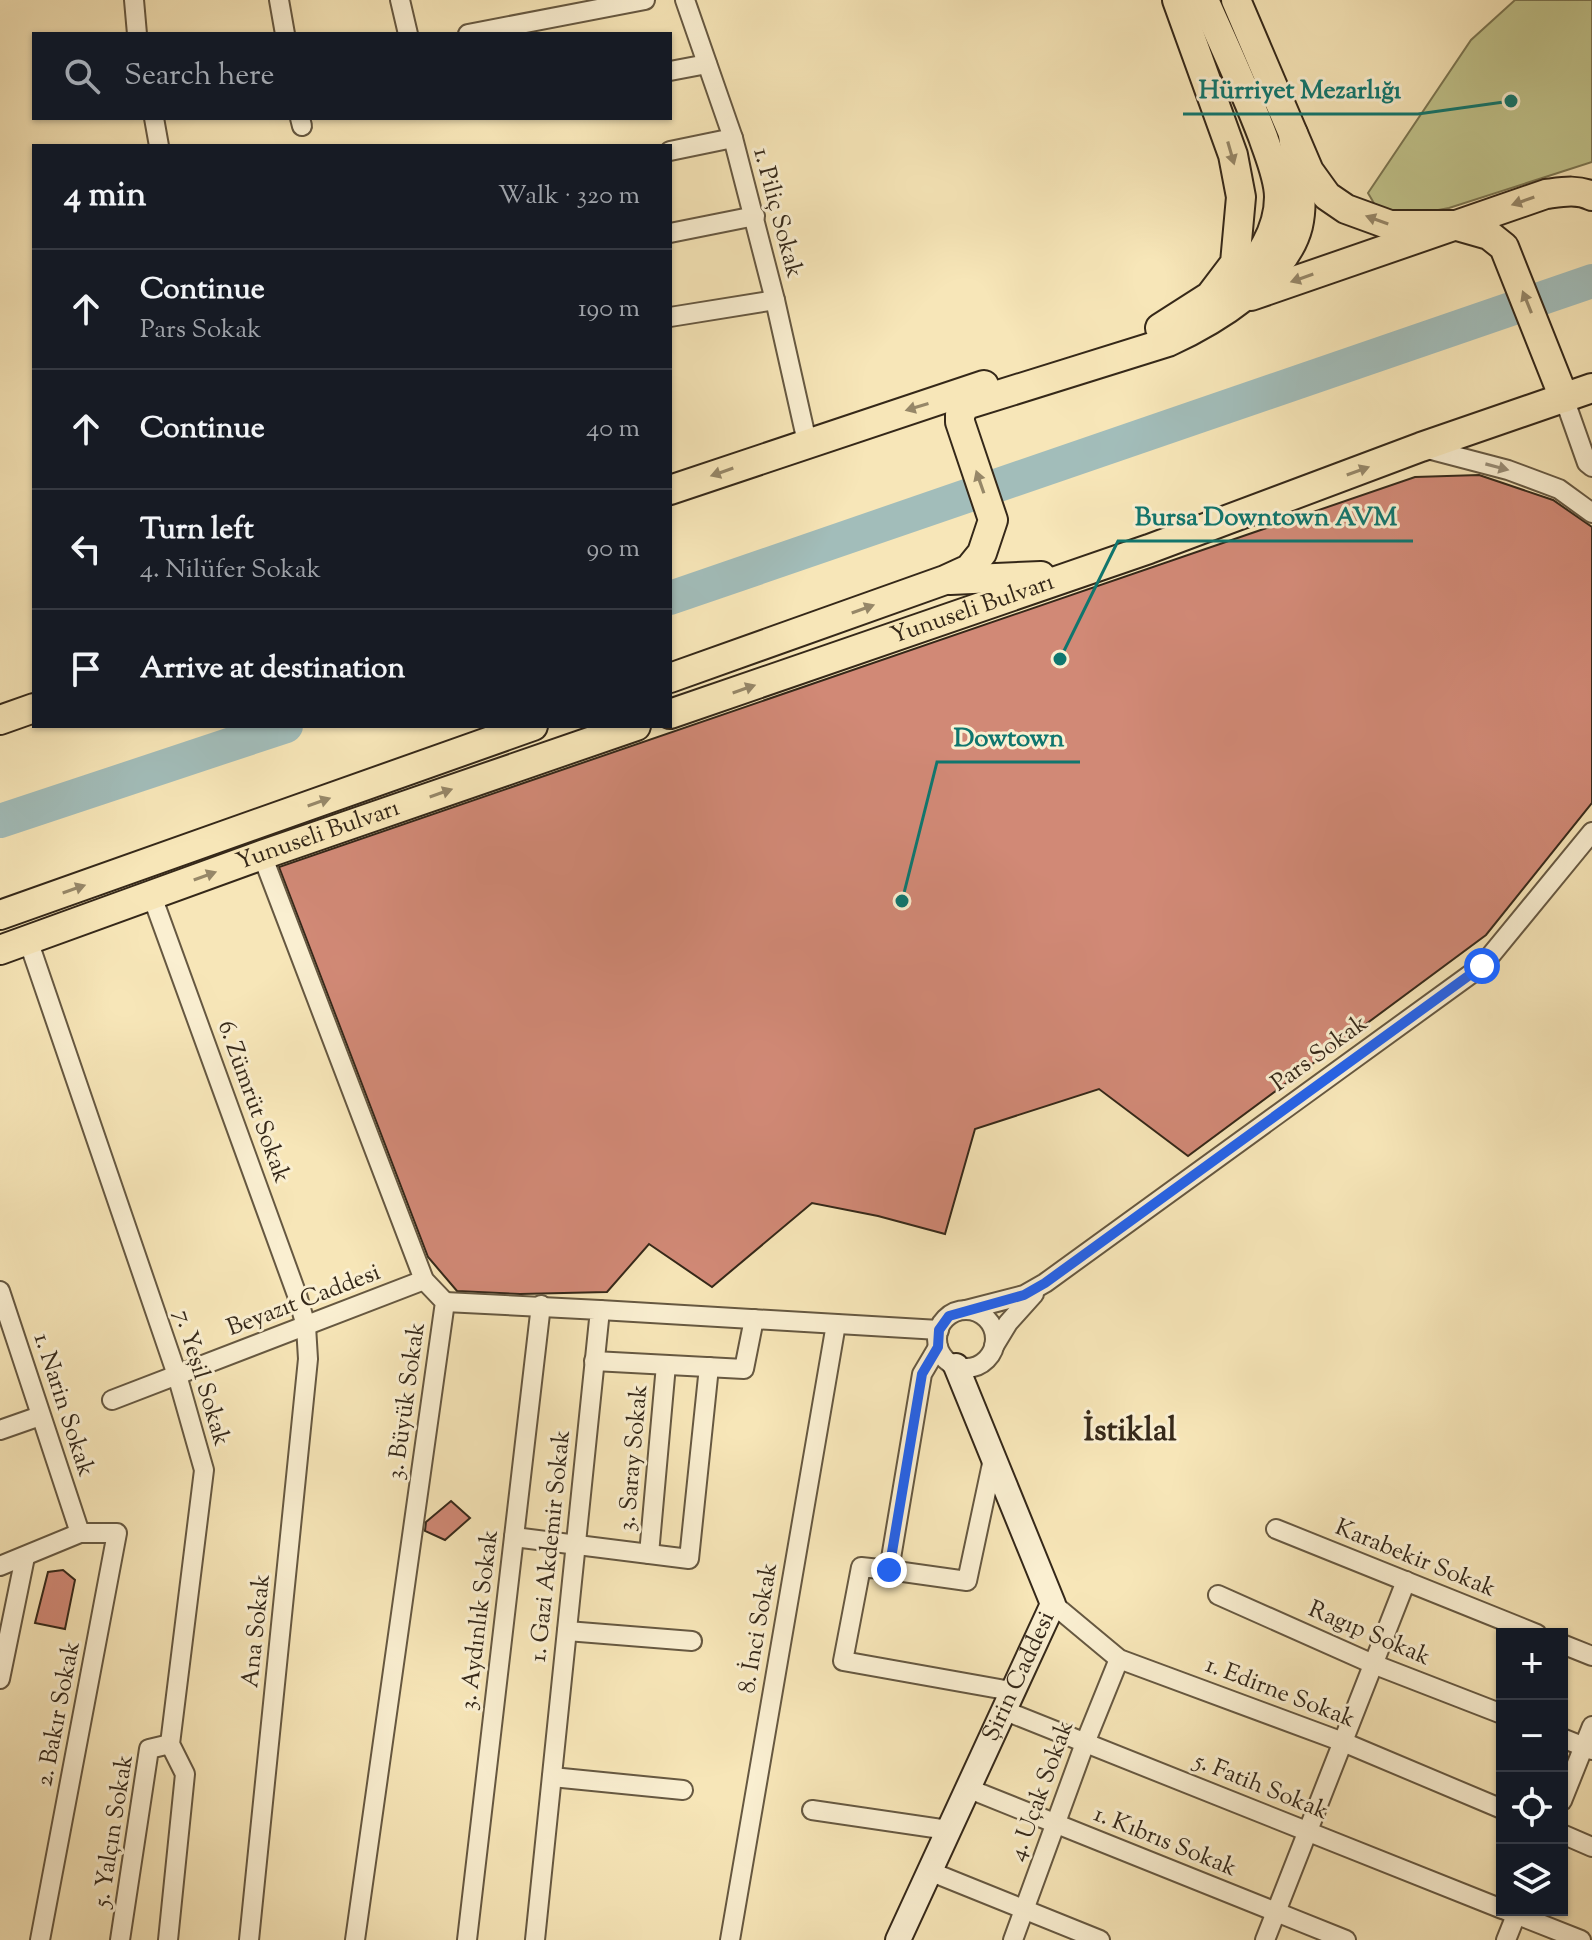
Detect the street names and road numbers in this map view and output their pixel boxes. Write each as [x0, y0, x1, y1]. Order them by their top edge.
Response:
street label: 1. Piliç Sokak [743, 144, 811, 282]
street label: Yunuseli Bulvarı [886, 566, 1059, 654]
street label: Yunuseli Bulvarı [232, 792, 405, 880]
street label: Pars Sokak [1265, 1007, 1375, 1101]
street label: 6. Zümrüt Sokak [208, 1016, 298, 1188]
street label: Beyazıt Caddesi [222, 1256, 386, 1346]
street label: 7. Yeşil Sokak [164, 1306, 238, 1450]
street label: 3. Büyük Sokak [379, 1320, 435, 1482]
street label: 1. Narin Sokak [24, 1329, 102, 1481]
street label: 3. Saray Sokak [611, 1383, 657, 1533]
street label: 1. Gazi Akdemir Sokak [522, 1428, 580, 1664]
street label: Karabekir Sokak [1330, 1511, 1500, 1607]
street label: 3. Aydınlık Sokak [452, 1528, 508, 1712]
street label: 8. İnci Sokak [731, 1560, 787, 1696]
street label: Ana Sokak [234, 1572, 280, 1690]
street label: Ragıp Sokak [1303, 1593, 1435, 1675]
street label: Şirin Caddesi [975, 1606, 1064, 1747]
street label: 2. Bakır Sokak [28, 1639, 90, 1789]
street label: 1. Edirne Sokak [1200, 1649, 1360, 1737]
street label: 4. Uçak Sokak [1001, 1716, 1083, 1866]
street label: 5. Fatih Sokak [1187, 1744, 1333, 1829]
street label: 5. Yalçın Sokak [85, 1752, 143, 1912]
street label: 1. Kıbrıs Sokak [1088, 1798, 1242, 1886]

